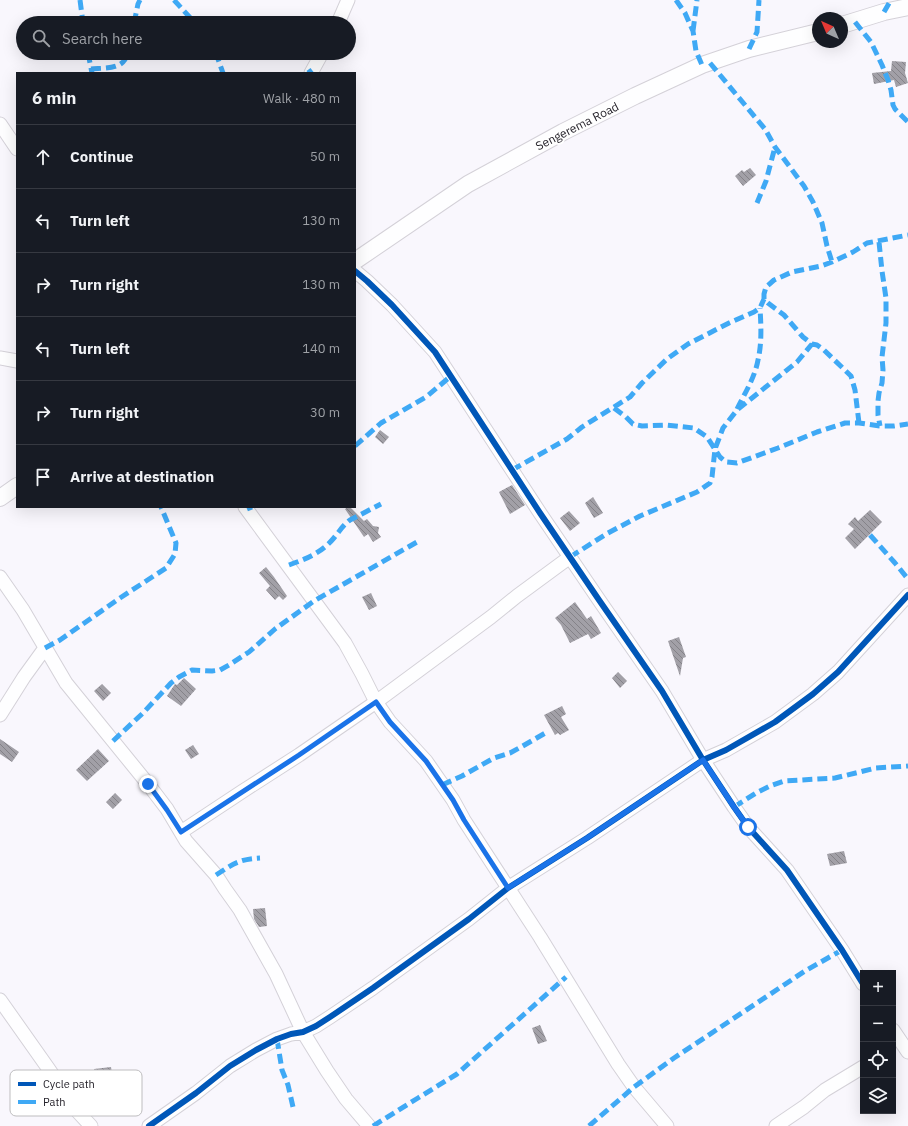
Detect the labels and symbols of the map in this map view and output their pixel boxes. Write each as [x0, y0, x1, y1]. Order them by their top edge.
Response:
north arrow [812, 12, 848, 48]
street label: Sengerema Road [533, 99, 621, 153]
route end [139, 775, 157, 793]
route start [739, 818, 757, 836]
legend [10, 1070, 142, 1116]
text: Cycle path [43, 1077, 95, 1091]
text: Path [43, 1095, 66, 1109]

